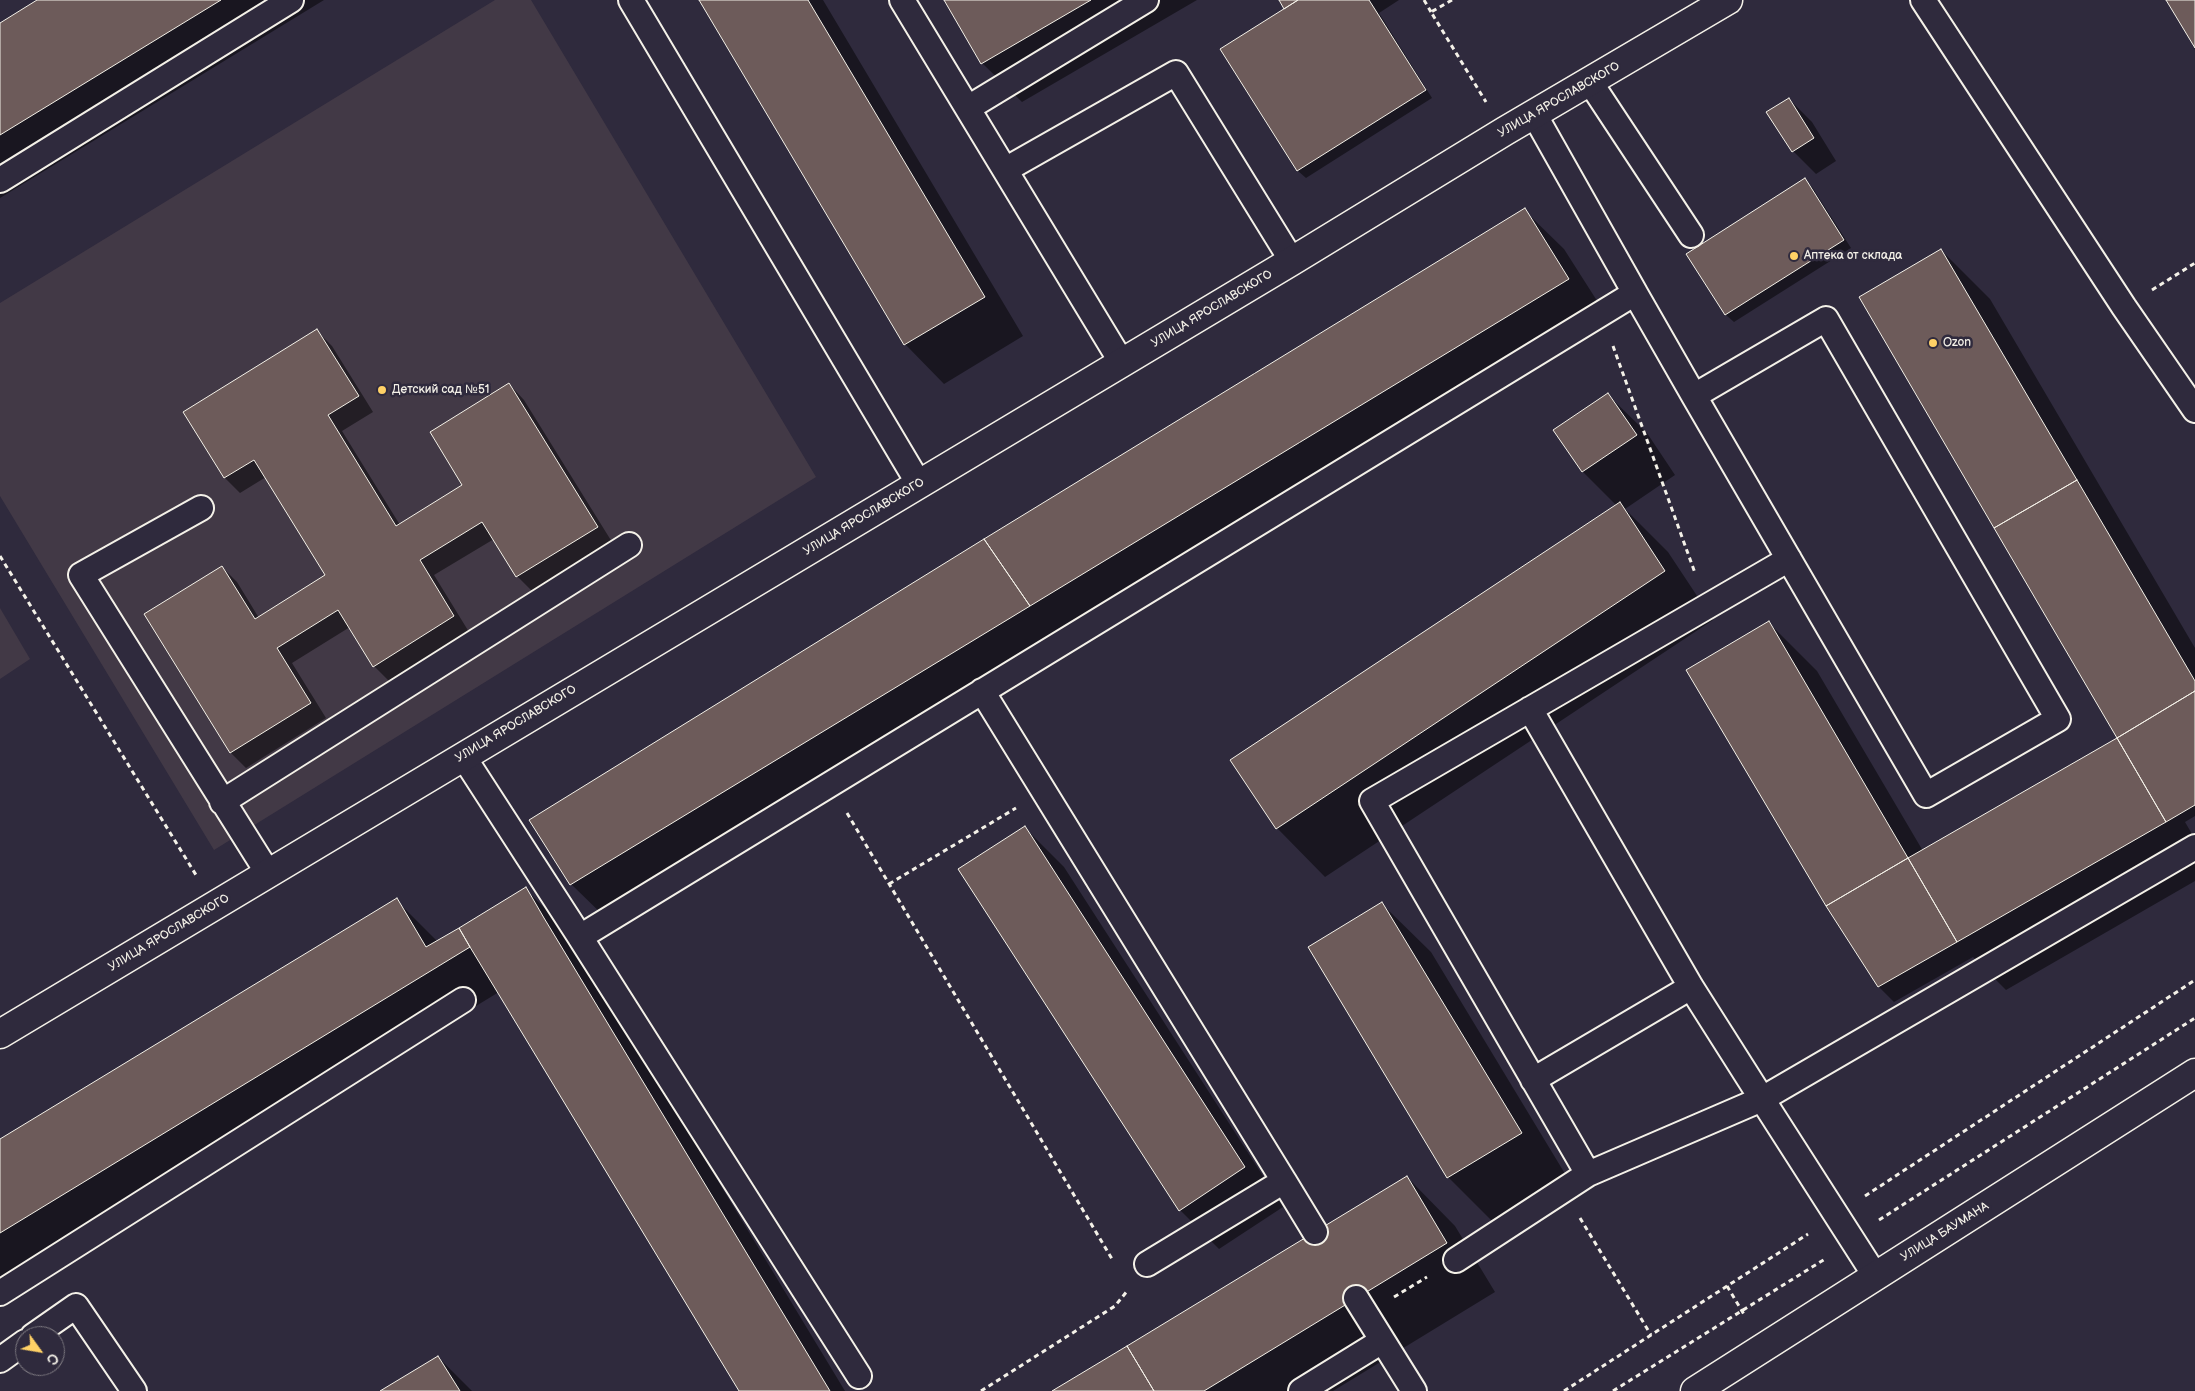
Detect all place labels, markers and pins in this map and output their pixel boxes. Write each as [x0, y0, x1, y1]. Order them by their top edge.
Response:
place label: Аптека от склада [1804, 249, 1902, 263]
marker: Аптека от склада [1788, 250, 1800, 262]
place label: Ozon [1943, 336, 1971, 350]
marker: Ozon [1927, 337, 1939, 349]
place label: Детский сад №51 [392, 383, 489, 397]
marker: Детский сад №51 [376, 384, 388, 396]

